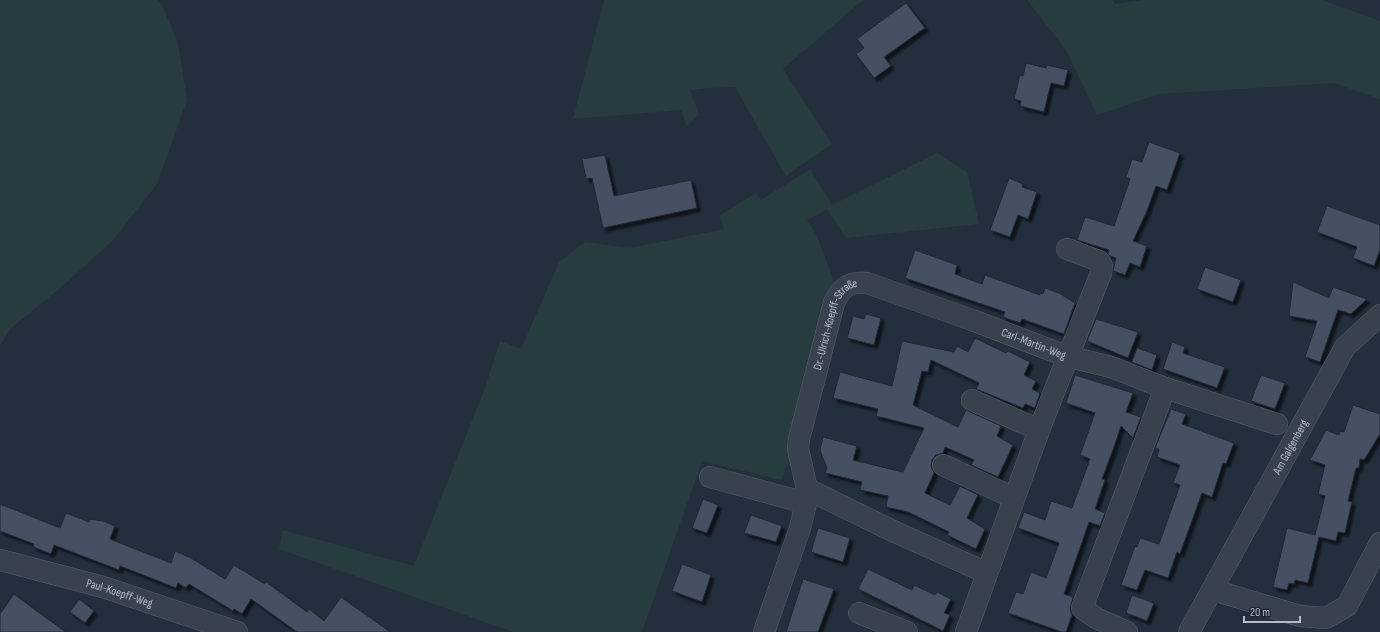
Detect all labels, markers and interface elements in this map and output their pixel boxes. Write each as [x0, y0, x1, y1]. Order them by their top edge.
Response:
street label: Dr.-Ulrich-Koepff-Straße [810, 276, 859, 372]
street label: Carl-Martin-Weg [999, 325, 1068, 363]
street label: Am Galgenberg [1269, 417, 1312, 478]
street label: Paul-Koepff-Weg [84, 576, 155, 611]
scale bar [1244, 598, 1300, 624]
text: 20 m [1250, 605, 1270, 620]

